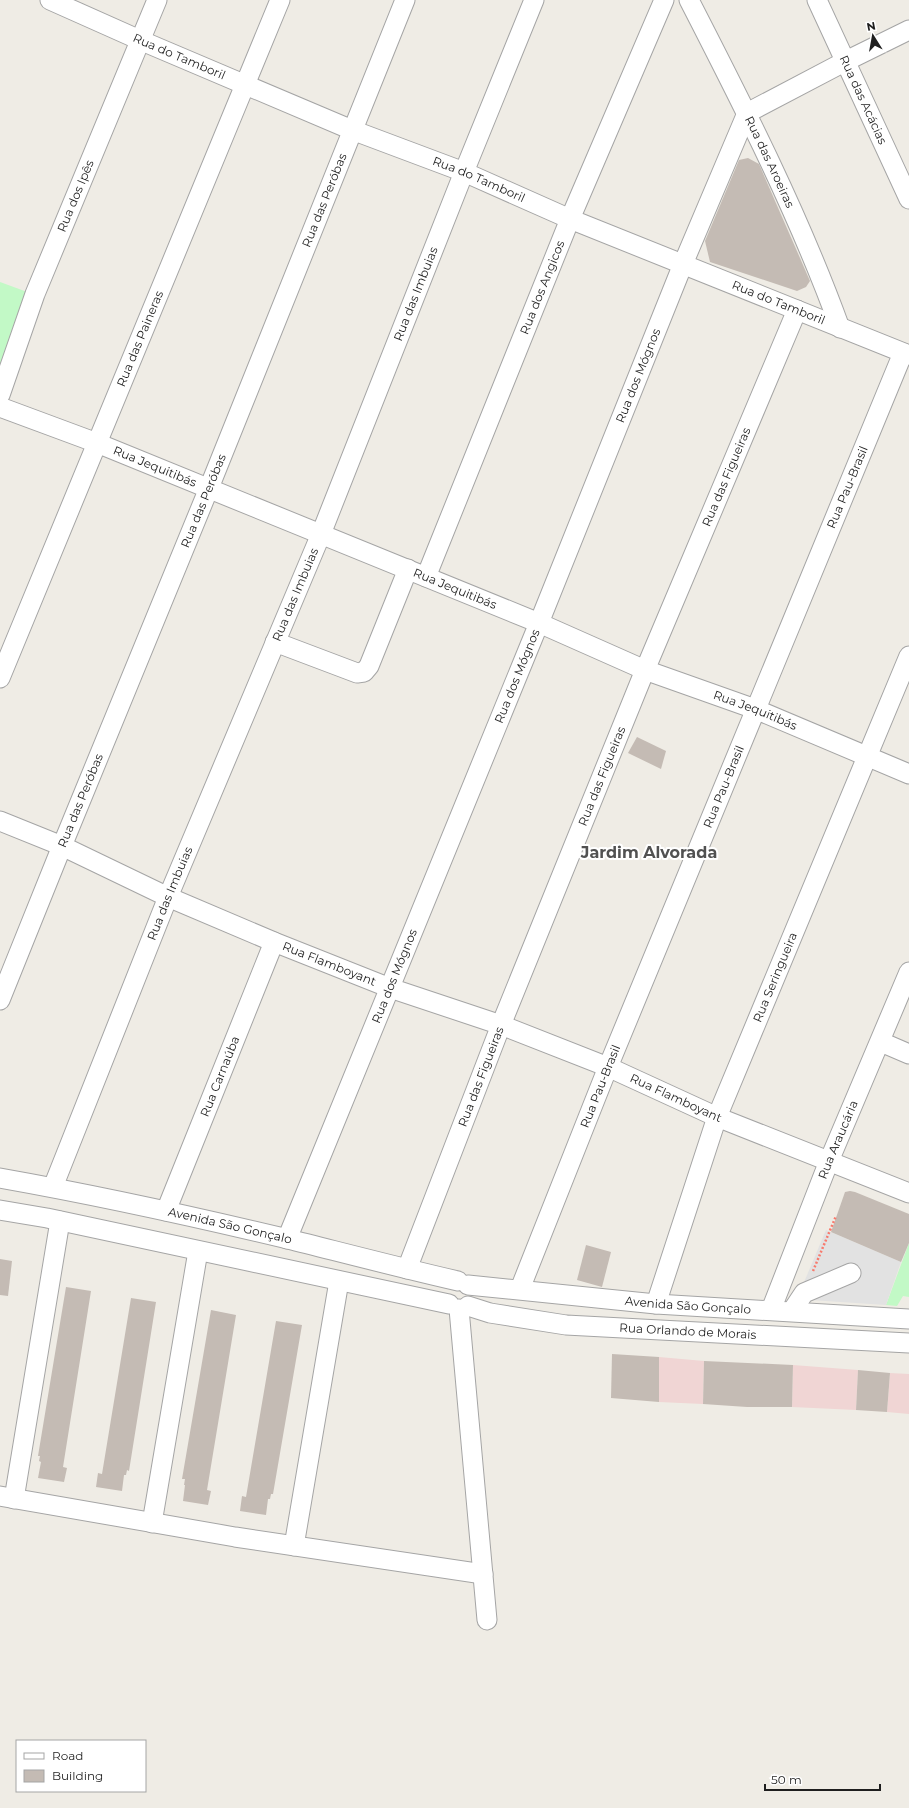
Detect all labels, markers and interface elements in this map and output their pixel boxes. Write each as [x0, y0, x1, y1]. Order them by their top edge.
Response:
north arrow [853, 16, 893, 56]
text: N [865, 18, 877, 34]
street label: Rua do Tamboril [131, 30, 228, 82]
street label: Rua das Acácias [837, 53, 891, 147]
street label: Rua das Aroeiras [742, 113, 798, 210]
street label: Rua das Peróbas [298, 151, 350, 249]
street label: Rua do Tamboril [431, 153, 528, 205]
street label: Rua dos Ipês [54, 157, 97, 234]
street label: Rua dos Angicos [516, 238, 568, 337]
street label: Rua das Imbuias [390, 244, 441, 343]
street label: Rua do Tamboril [730, 277, 827, 328]
street label: Rua das Paineras [113, 288, 166, 389]
street label: Rua dos Mógnos [612, 326, 663, 425]
street label: Rua das Figueiras [698, 425, 754, 529]
street label: Rua Jequitibás [111, 442, 199, 490]
street label: Rua Pau-Brasil [823, 444, 871, 531]
street label: Rua das Peróbas [177, 451, 229, 550]
street label: Rua das Imbuias [269, 545, 321, 644]
street label: Rua Jequitibás [411, 565, 499, 612]
street label: Rua dos Mógnos [491, 627, 543, 725]
street label: Rua Jequitibás [711, 687, 800, 733]
street label: Rua das Figueiras [575, 724, 628, 828]
street label: Rua Pau-Brasil [700, 743, 747, 830]
street label: Rua das Peróbas [54, 751, 106, 850]
district label: Jardim Alvorada [580, 843, 717, 862]
street label: Rua das Imbuias [144, 844, 195, 942]
street label: Rua dos Mógnos [368, 926, 420, 1025]
street label: Rua Seringueira [749, 930, 800, 1024]
street label: Rua Flamboyant [280, 938, 379, 989]
street label: Rua das Figueiras [455, 1024, 507, 1129]
street label: Rua Carnaúba [197, 1034, 242, 1119]
street label: Rua Pau-Brasil [577, 1042, 623, 1130]
street label: Rua Flamboyant [628, 1070, 724, 1125]
street label: Rua Araucária [815, 1098, 861, 1181]
street label: Avenida São Gonçalo [167, 1204, 294, 1247]
street label: Avenida São Gonçalo [624, 1293, 752, 1317]
street label: Rua Orlando de Morais [619, 1320, 757, 1342]
legend [16, 1740, 146, 1792]
text: Road [52, 1748, 83, 1763]
scale bar [765, 1766, 880, 1792]
text: Building [52, 1768, 103, 1783]
text: 50 m [771, 1772, 802, 1787]

